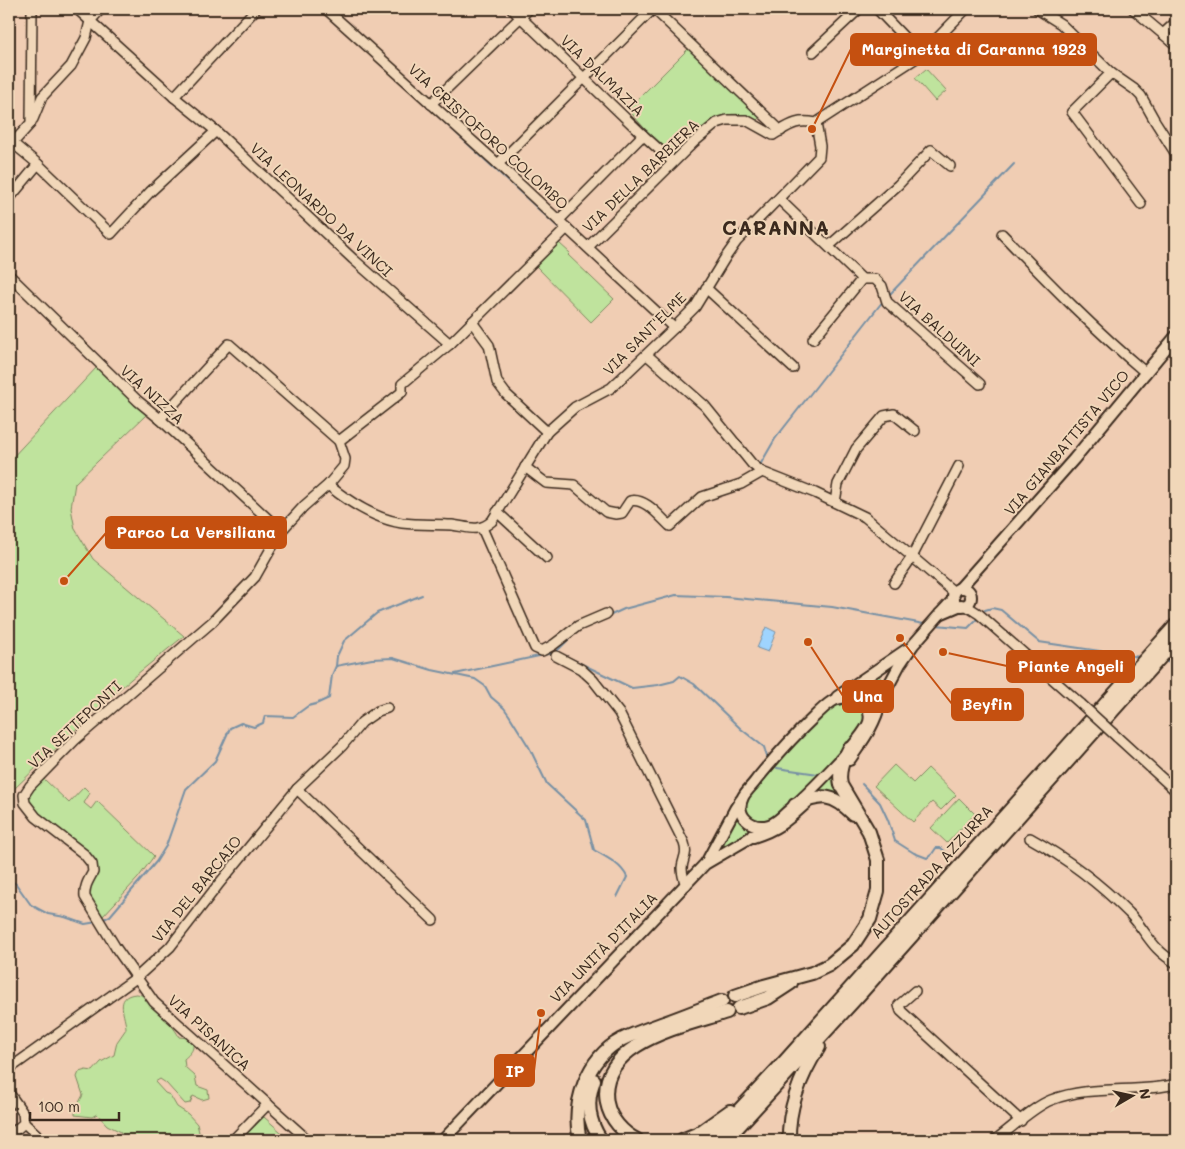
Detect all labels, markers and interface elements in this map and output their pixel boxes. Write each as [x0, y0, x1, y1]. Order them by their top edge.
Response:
street label: VIA DALMAZIA [556, 30, 649, 120]
callout: Marginetta di Caranna 1923 [851, 34, 1096, 65]
text: Marginetta di Caranna 1923 [862, 38, 1087, 59]
street label: VIA CRISTOFORO COLOMBO [404, 59, 573, 214]
street label: VIA DELLA BARBIERA [578, 114, 703, 236]
street label: VIA LEONARDO DA VINCI [246, 138, 398, 281]
district label: CARANNA [722, 214, 830, 240]
street label: VIA BALDUINI [895, 286, 985, 371]
street label: VIA SANT'ELME [598, 287, 691, 379]
street label: VIA NIZZA [116, 360, 189, 428]
street label: VIA GIANBATTISTA VICO [999, 365, 1133, 519]
callout: Parco La Versiliana [106, 517, 286, 548]
text: Parco La Versiliana [116, 521, 276, 542]
callout: Piante Angeli [1007, 651, 1134, 682]
text: Piante Angeli [1018, 655, 1124, 676]
street label: VIA SETTEPONTI [23, 675, 126, 773]
callout: Una [843, 681, 893, 712]
text: Una [853, 685, 883, 706]
callout: Beyfin [952, 689, 1023, 720]
text: Beyfin [962, 693, 1012, 714]
street label: AUTOSTRADA AZZURRA [866, 800, 997, 942]
street label: VIA DEL BARCAIO [147, 831, 246, 946]
street label: VIA UNITÀ D'ITALIA [545, 888, 661, 1007]
street label: VIA PISANICA [164, 990, 255, 1075]
callout: IP [495, 1055, 534, 1086]
text: IP [505, 1060, 525, 1081]
north arrow [1108, 1072, 1158, 1122]
text: N [1135, 1087, 1156, 1101]
scale bar [30, 1089, 119, 1121]
text: 100 m [38, 1096, 80, 1116]

